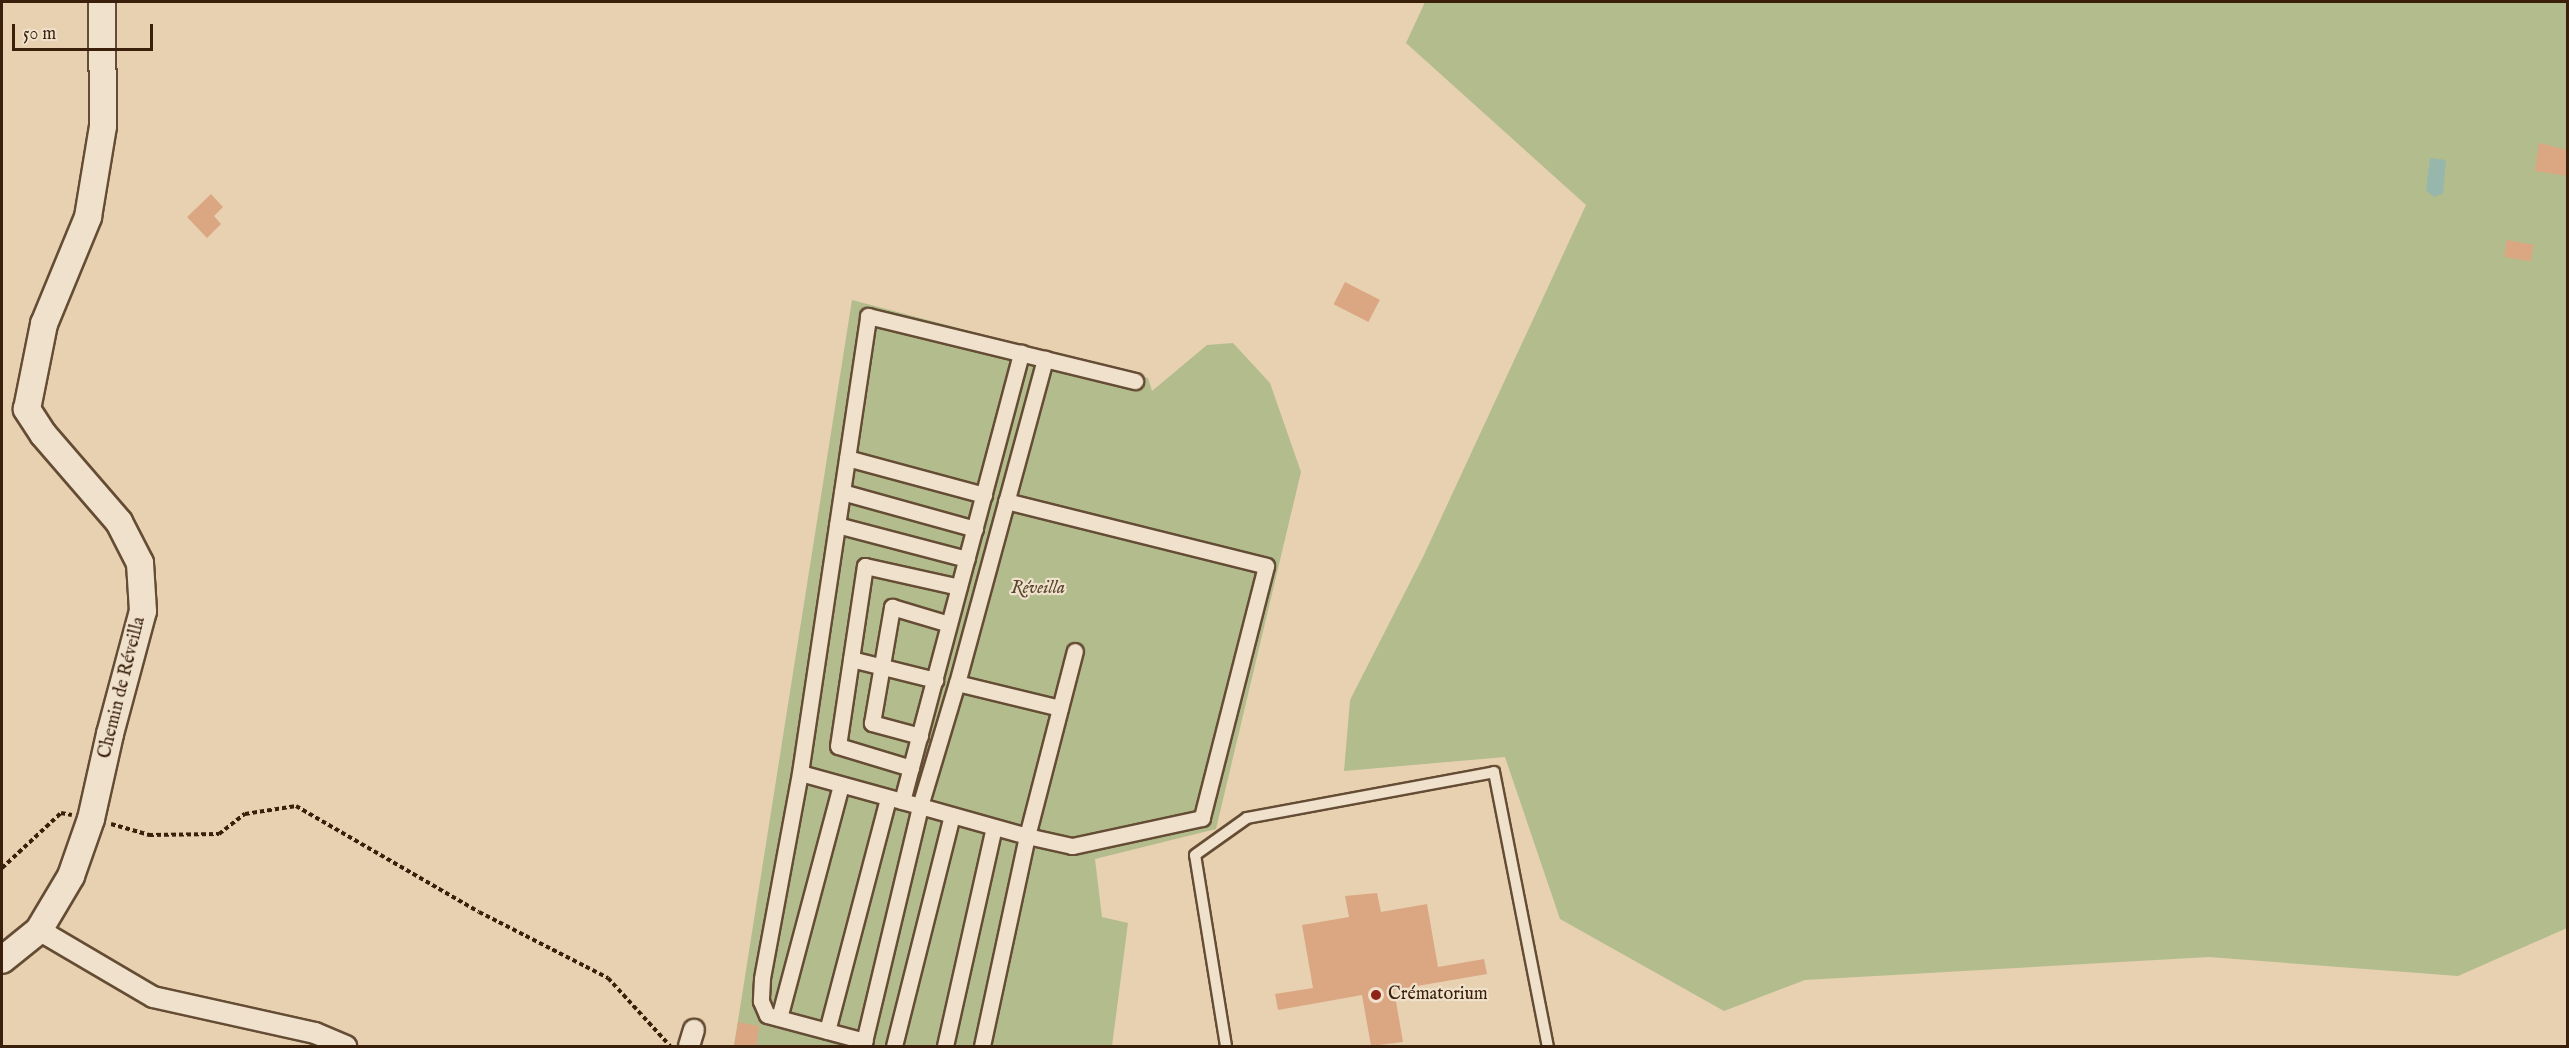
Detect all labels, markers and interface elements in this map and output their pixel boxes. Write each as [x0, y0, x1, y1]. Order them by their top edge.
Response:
scale bar [15, 12, 156, 50]
text: 50 m [23, 23, 56, 46]
park label: Réveilla [1011, 578, 1065, 600]
street label: Chemin de Réveilla [95, 615, 151, 761]
place label: Crématorium [1388, 984, 1488, 1006]
marker: Crématorium [1369, 988, 1383, 1002]

